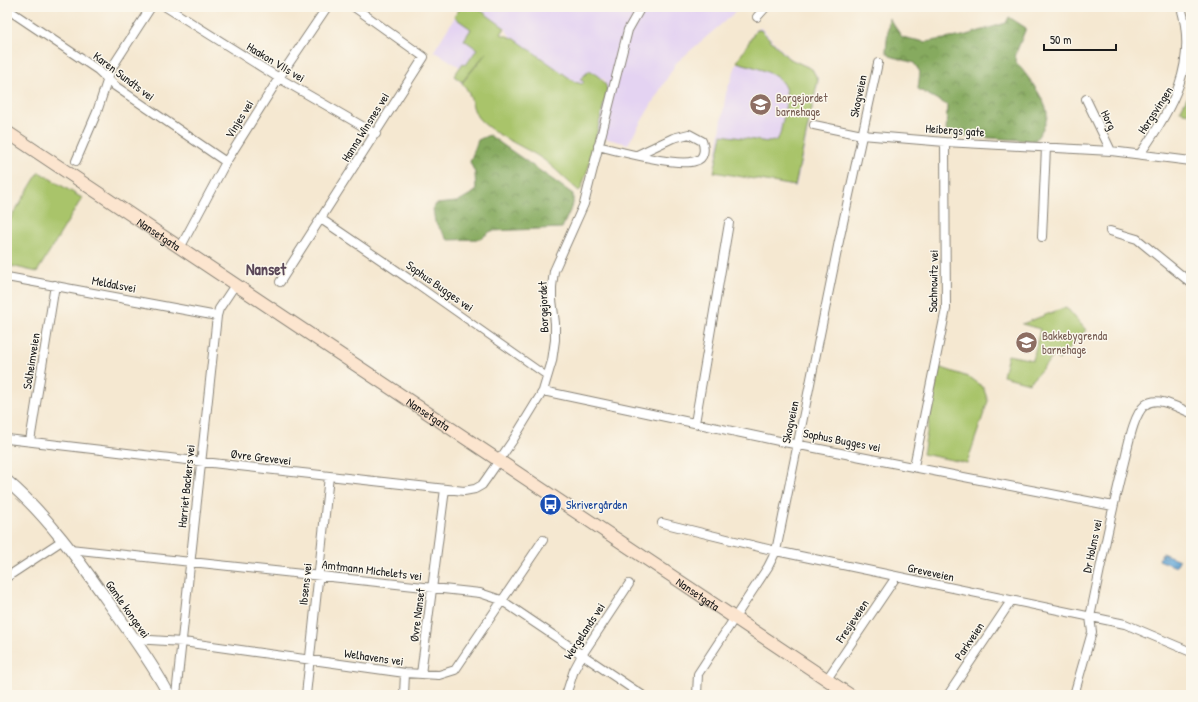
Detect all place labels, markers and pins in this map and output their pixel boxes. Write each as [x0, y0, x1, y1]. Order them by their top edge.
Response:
place label: Borgejordet barnehage [776, 89, 828, 120]
school or university icon: Borgejordet barnehage [748, 91, 774, 117]
place label: Bakkebygrenda barnehage [1042, 327, 1107, 358]
school or university icon: Bakkebygrenda barnehage [1013, 329, 1039, 355]
bus stop icon: Skrivergården [538, 491, 564, 517]
place label: Skrivergården [566, 496, 628, 513]

